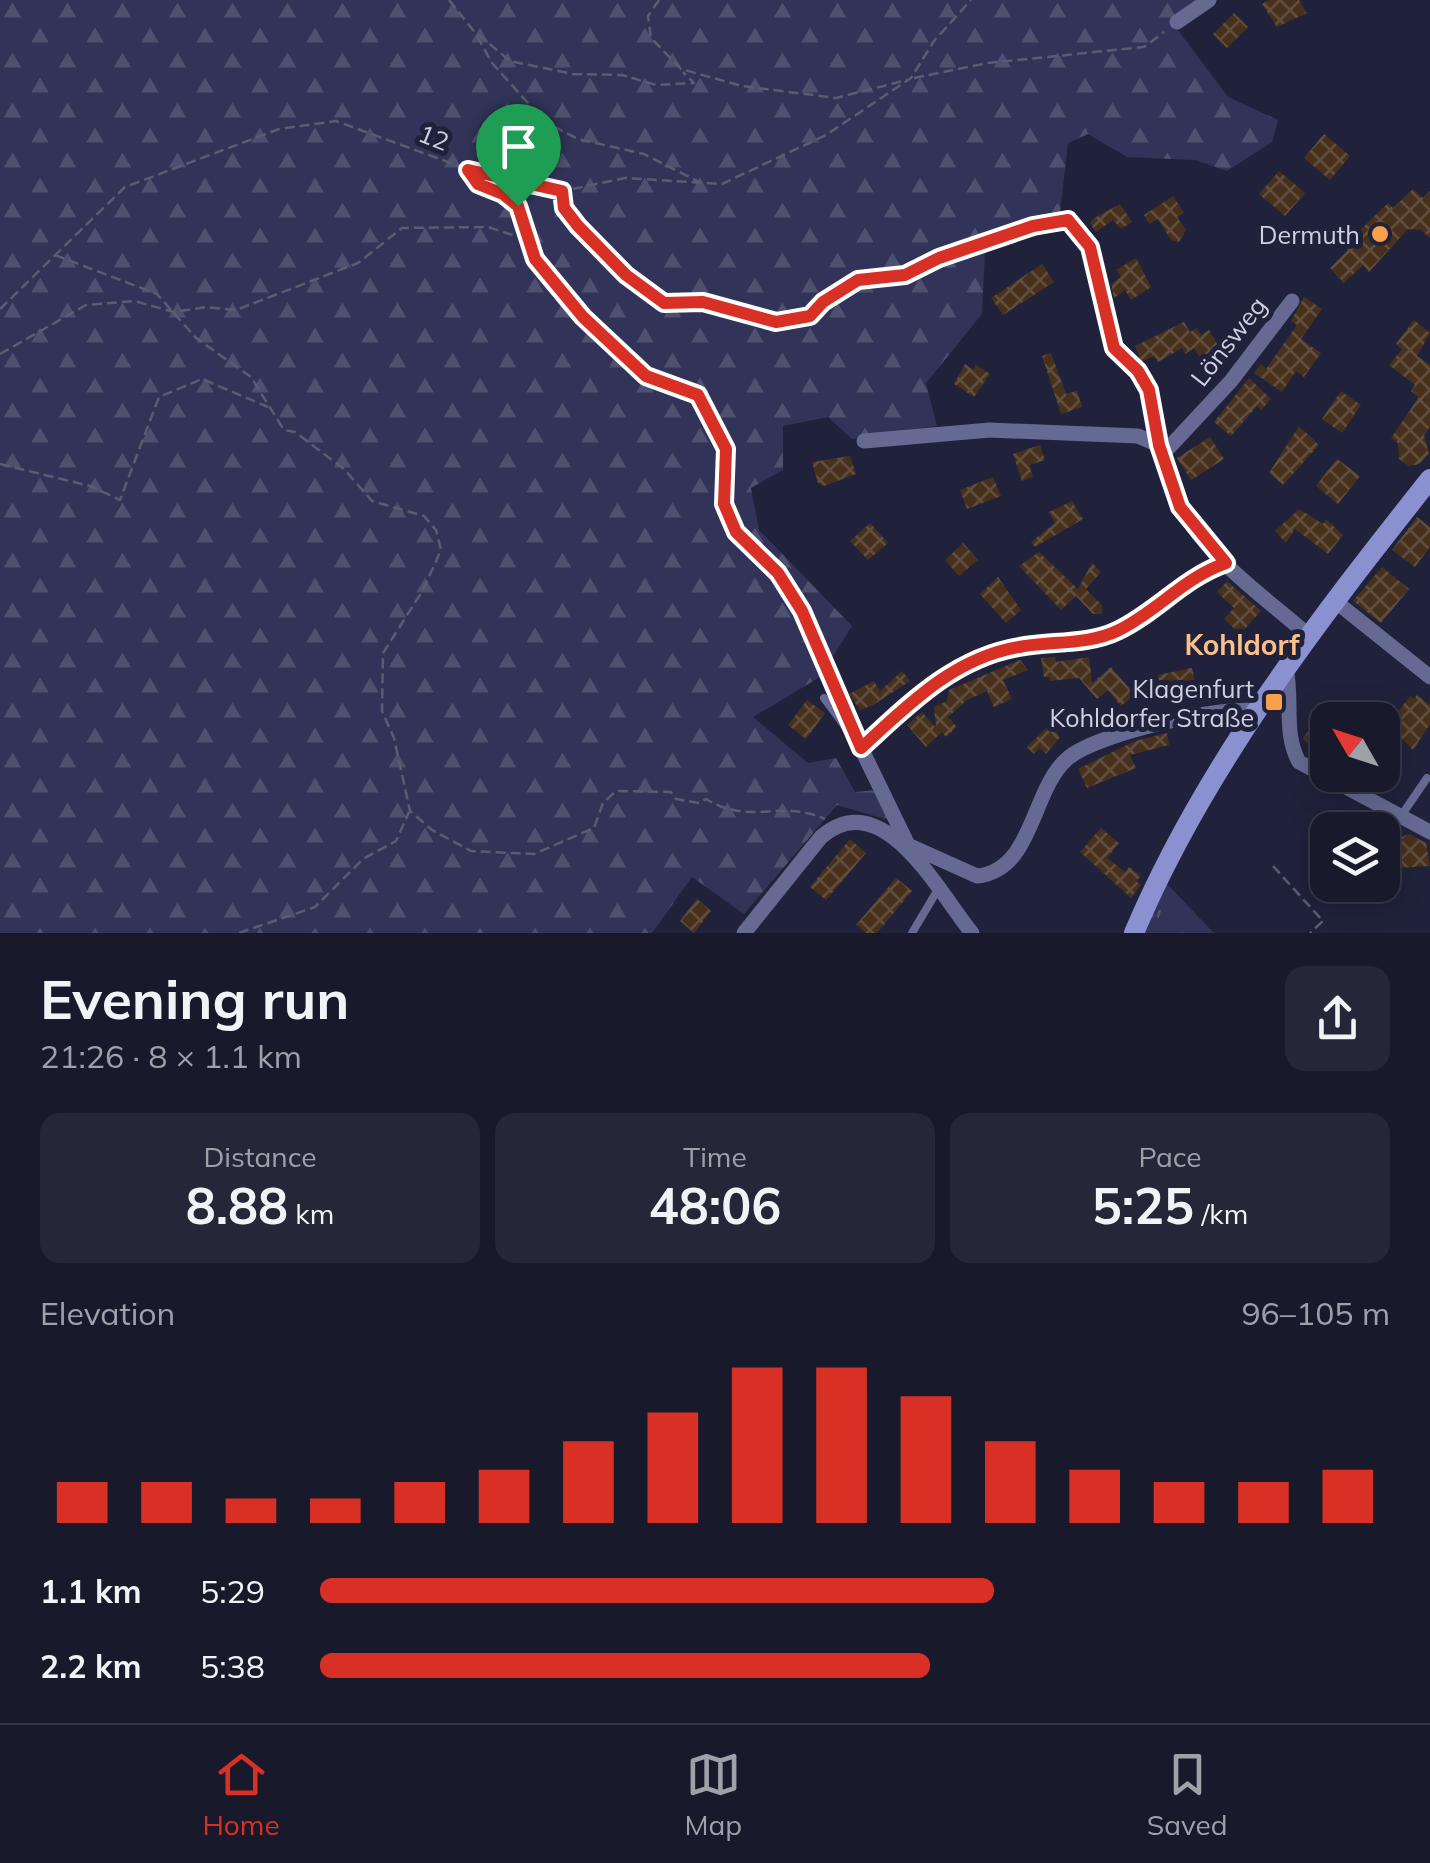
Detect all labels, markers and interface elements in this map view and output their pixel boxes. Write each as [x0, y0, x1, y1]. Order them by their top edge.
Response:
pin [476, 104, 561, 207]
street label: 12 [414, 117, 454, 157]
icon: arrive [491, 119, 546, 174]
place label: Dermuth [1259, 219, 1360, 250]
marker: Dermuth [1369, 223, 1391, 245]
street label: Lönsweg [1184, 290, 1272, 392]
district label: Kohldorf [1184, 627, 1300, 662]
place label: Klagenfurt Kohldorfer Straße [1050, 673, 1254, 733]
marker: Klagenfurt Kohldorfer Straße [1263, 691, 1285, 713]
north arrow [1310, 702, 1400, 792]
map controls [1310, 702, 1400, 902]
button: layers [1310, 812, 1400, 902]
text: Evening run [40, 964, 349, 1033]
button: share [1285, 966, 1390, 1071]
text: 21:26 · 8 × 1.1 km [40, 1036, 302, 1076]
text: Distance [203, 1139, 317, 1174]
text: Time [683, 1139, 747, 1174]
text: Pace [1138, 1139, 1202, 1174]
text: 8.88 [186, 1174, 288, 1237]
text: 48:06 [649, 1174, 781, 1237]
text: 5:25 [1092, 1174, 1194, 1237]
text: km [288, 1196, 334, 1231]
text: /km [1194, 1196, 1248, 1231]
text: Elevation [40, 1293, 175, 1333]
text: 96–105 m [1241, 1293, 1390, 1333]
text: 1.1 km [40, 1571, 142, 1611]
text: 5:29 [200, 1571, 265, 1611]
text: 2.2 km [40, 1646, 142, 1686]
text: 5:38 [200, 1646, 265, 1686]
tab: Home [202, 1747, 280, 1842]
tab: Map [684, 1747, 742, 1842]
tab: Saved [1147, 1747, 1228, 1842]

